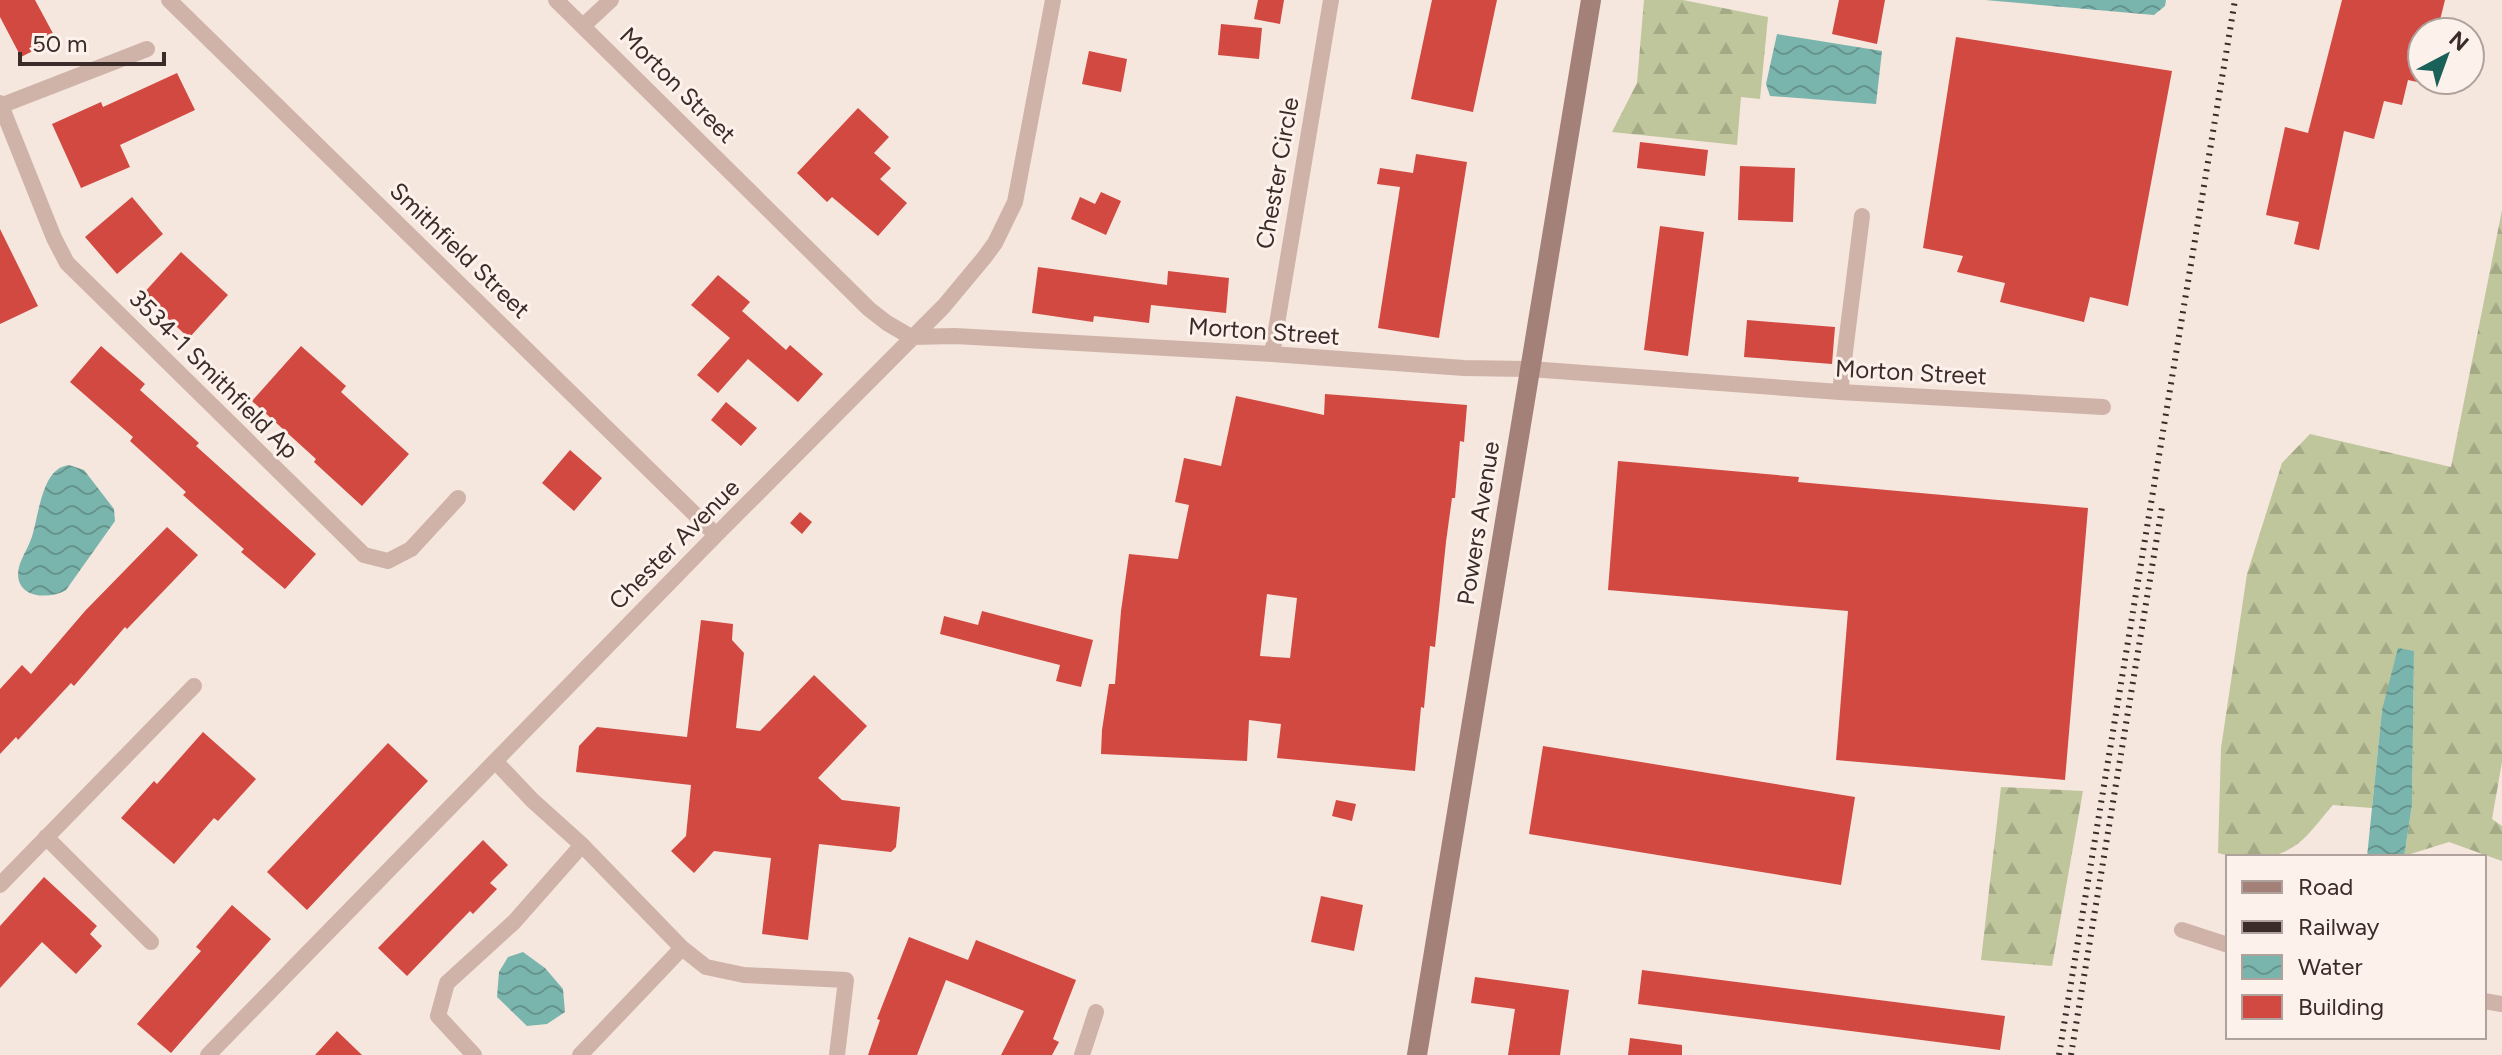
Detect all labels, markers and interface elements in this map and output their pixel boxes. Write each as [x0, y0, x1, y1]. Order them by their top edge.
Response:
scale bar [20, 16, 164, 66]
north arrow [2406, 16, 2486, 96]
street label: Morton Street [614, 21, 742, 149]
text: N [2444, 26, 2474, 57]
text: 50 m [32, 29, 88, 58]
street label: Chester Circle [1249, 95, 1305, 251]
street label: Smithfield Street [384, 176, 536, 324]
street label: 3534-1 Smithfield Ap [123, 283, 305, 465]
street label: Morton Street [1187, 311, 1341, 351]
street label: Morton Street [1834, 354, 1988, 390]
street label: Powers Avenue [1451, 439, 1505, 607]
street label: Chester Avenue [603, 473, 745, 615]
legend [2226, 855, 2486, 1039]
text: Road [2298, 872, 2353, 901]
text: Railway [2298, 912, 2380, 941]
text: Water [2298, 952, 2363, 981]
text: Building [2298, 992, 2384, 1021]

